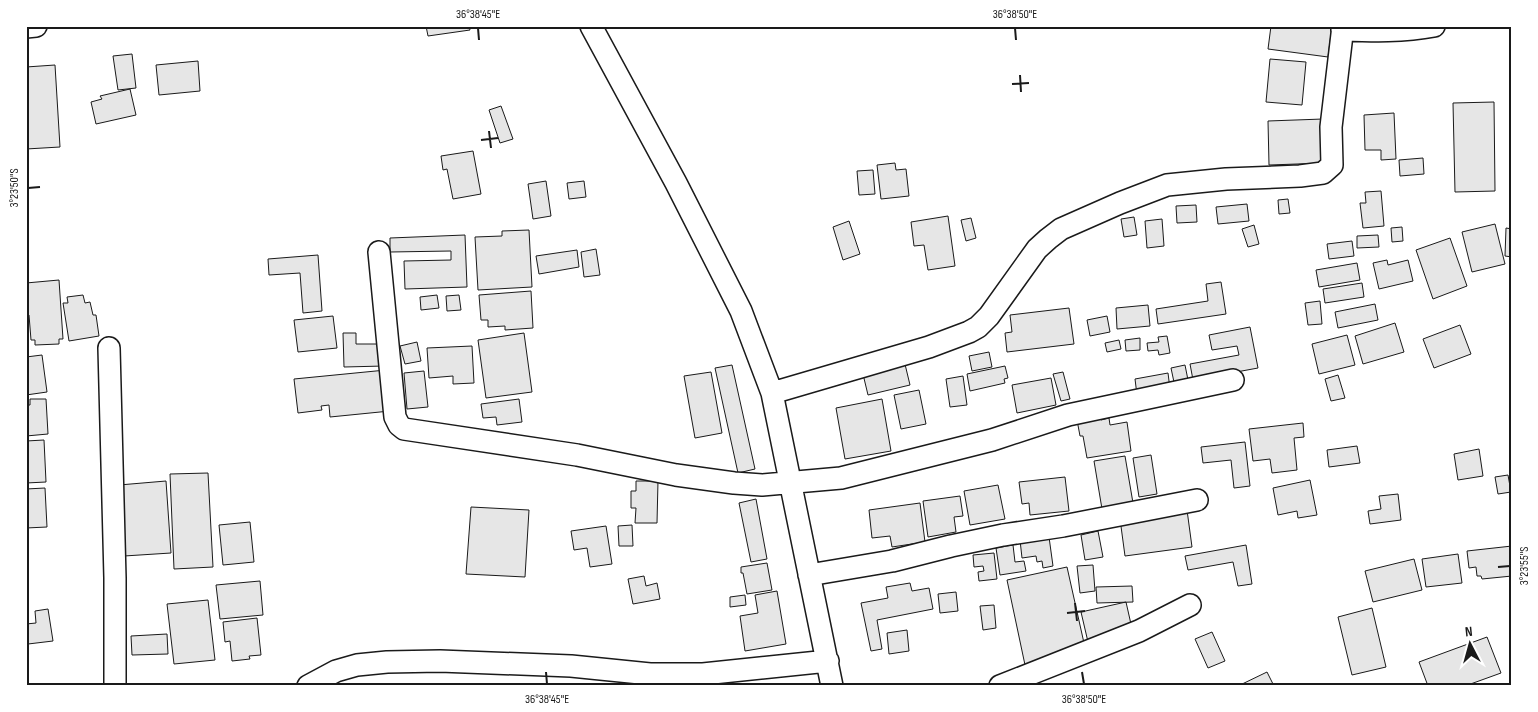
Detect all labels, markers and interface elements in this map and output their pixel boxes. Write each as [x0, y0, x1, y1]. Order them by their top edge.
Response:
text: 36°38'45"E [456, 7, 500, 22]
text: 36°38'50"E [993, 7, 1037, 22]
text: 3°23'50"S [7, 168, 22, 208]
text: 3°23'55"S [1517, 547, 1532, 585]
north arrow [1446, 620, 1496, 670]
text: N [1464, 623, 1473, 640]
text: 36°38'45"E [525, 692, 569, 707]
text: 36°38'50"E [1062, 692, 1106, 707]

